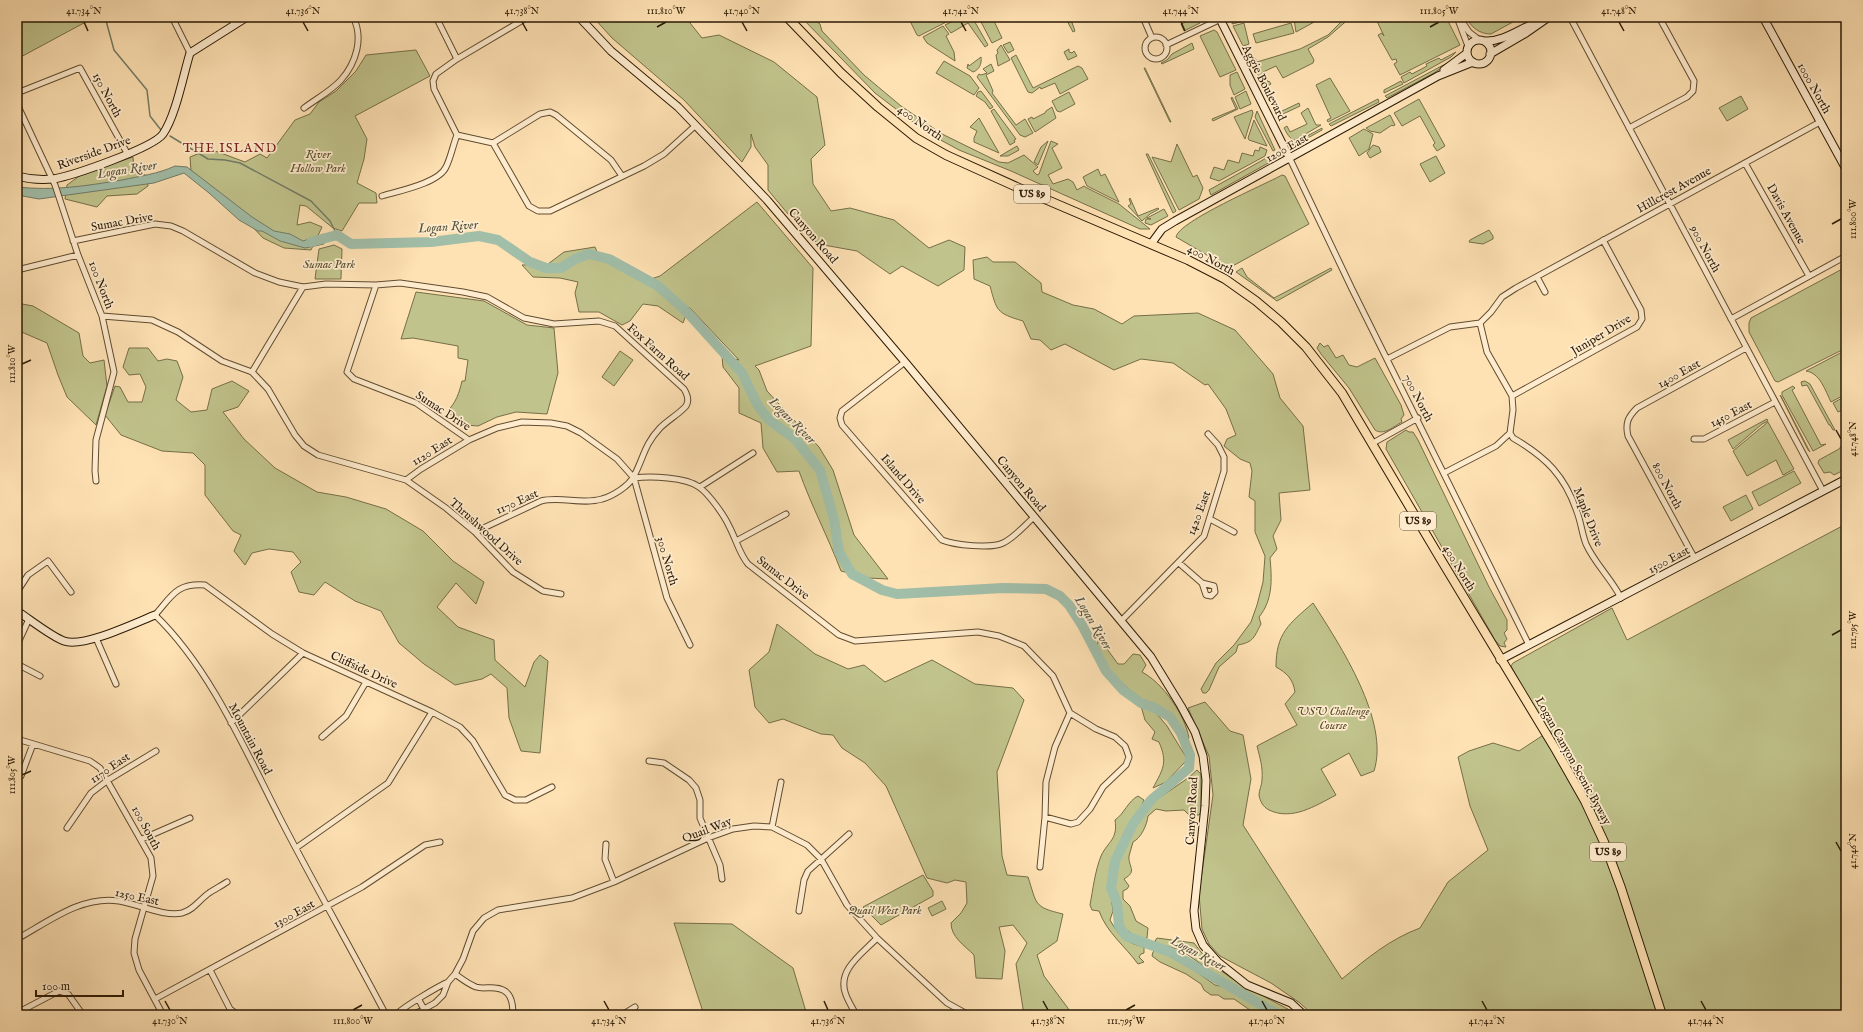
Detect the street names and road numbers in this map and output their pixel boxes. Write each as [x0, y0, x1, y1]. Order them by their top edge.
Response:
street label: Aggie Boulevard [1238, 42, 1290, 124]
street label: 1000 North [1794, 60, 1834, 117]
street label: 150 North [89, 70, 125, 121]
street label: 400 North [895, 102, 946, 144]
street label: 1200 East [1263, 130, 1311, 166]
street label: Riverside Drive [55, 133, 133, 173]
street label: Hillcrest Avenue [1634, 163, 1714, 217]
street label: Davis Avenue [1763, 181, 1809, 247]
road number: US 89 [1014, 185, 1050, 203]
street label: Canyon Road [785, 205, 841, 267]
street label: Sumac Drive [90, 209, 155, 235]
street label: 900 North [1686, 222, 1724, 276]
street label: 400 North [1185, 241, 1238, 279]
street label: 100 North [85, 259, 117, 312]
street label: Juniper Drive [1567, 311, 1635, 361]
street label: Fox Farm Road [624, 320, 693, 384]
street label: 1400 East [1655, 356, 1703, 392]
street label: 700 North [1400, 372, 1437, 425]
street label: Sumac Drive [413, 388, 474, 435]
street label: 1450 East [1708, 397, 1754, 431]
street label: 1120 East [409, 433, 455, 469]
street label: Island Drive [877, 451, 929, 507]
street label: Canyon Road [993, 453, 1049, 515]
street label: 800 North [1649, 460, 1686, 512]
street label: Maple Drive [1569, 485, 1606, 550]
street label: 1170 East [493, 486, 541, 518]
street label: 1420 East [1184, 489, 1214, 537]
street label: Thrushwood Drive [446, 495, 526, 569]
road number: US 89 [1400, 512, 1436, 530]
street label: 300 North [653, 535, 681, 588]
street label: 400 North [1439, 542, 1479, 595]
street label: 1500 East [1646, 543, 1692, 577]
street label: Sumac Drive [754, 553, 813, 603]
street label: Cliffside Drive [328, 648, 400, 692]
street label: Logan Canyon Scenic Byway [1532, 694, 1614, 828]
street label: Mountain Road [225, 701, 275, 778]
street label: 1170 East [87, 749, 133, 787]
street label: Canyon Road [1183, 776, 1201, 846]
street label: 100 South [128, 803, 164, 853]
street label: Quail Way [680, 814, 734, 846]
road number: US 89 [1590, 843, 1626, 861]
street label: 1250 East [114, 885, 160, 909]
street label: 1300 East [271, 896, 317, 932]

